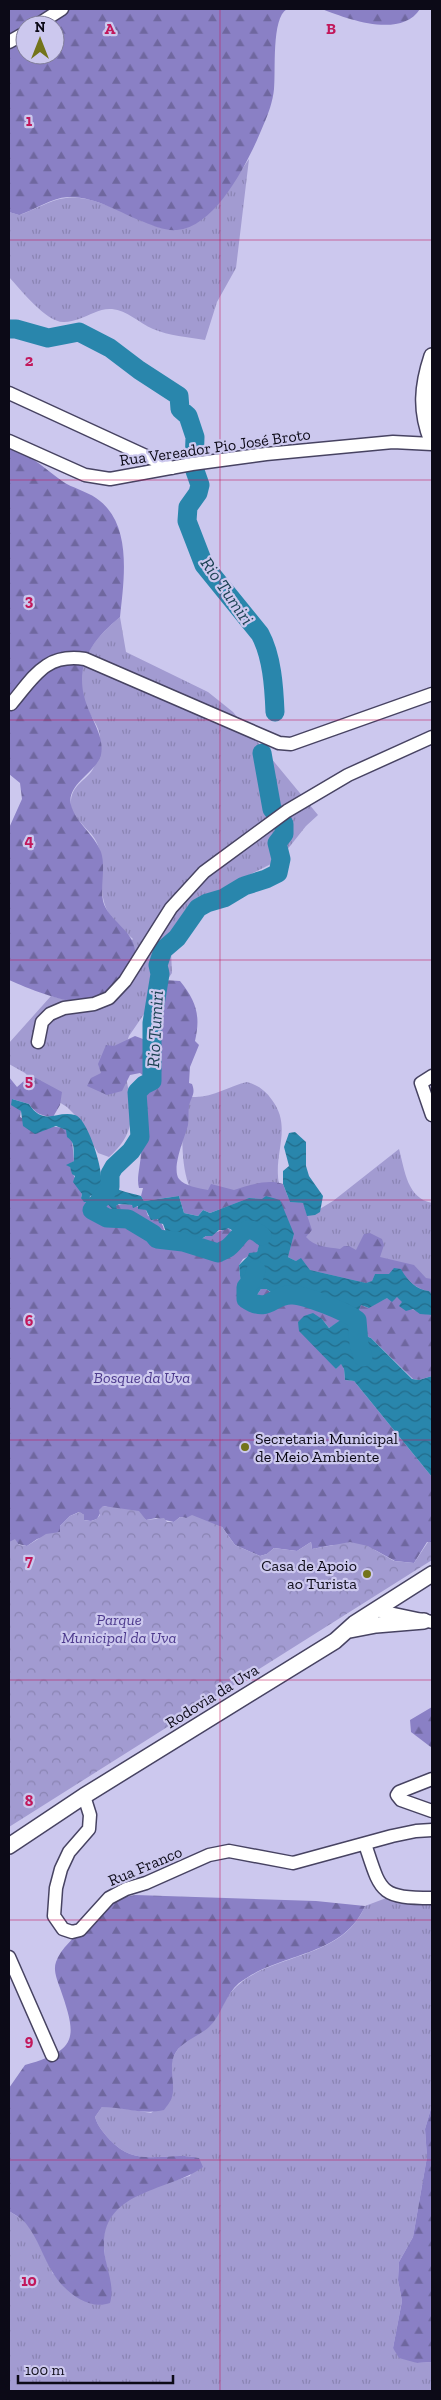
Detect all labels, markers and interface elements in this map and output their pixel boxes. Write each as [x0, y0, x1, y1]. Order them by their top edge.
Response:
north arrow [15, 15, 65, 65]
text: N [35, 19, 46, 36]
text: A [105, 19, 116, 38]
text: B [326, 19, 336, 38]
text: 1 [26, 111, 33, 130]
text: 2 [25, 351, 34, 370]
street label: Rua Vereador Pio José Broto [118, 424, 312, 470]
water label: Rio Tumiri [196, 553, 258, 629]
text: 3 [25, 591, 34, 610]
text: 4 [24, 831, 34, 850]
water label: Rio Tumiri [142, 990, 168, 1068]
text: 5 [25, 1071, 33, 1090]
text: 6 [25, 1311, 34, 1330]
park label: Bosque da Uva [94, 1368, 190, 1387]
place label: Secretaria Municipal de Meio Ambiente [255, 1429, 398, 1466]
marker: Secretaria Municipal de Meio Ambiente [239, 1441, 251, 1453]
text: 7 [25, 1551, 33, 1570]
place label: Casa de Apoio ao Turista [261, 1556, 357, 1593]
marker: Casa de Apoio ao Turista [361, 1568, 373, 1580]
park label: Parque Municipal da Uva [61, 1610, 177, 1647]
street label: Rodovia da Uva [162, 1660, 262, 1732]
text: 8 [25, 1791, 34, 1810]
street label: Rua Franco [105, 1842, 185, 1890]
text: 9 [25, 2031, 34, 2050]
text: 10 [21, 2271, 37, 2290]
scale bar [18, 2352, 172, 2384]
text: 100 m [25, 2361, 64, 2379]

